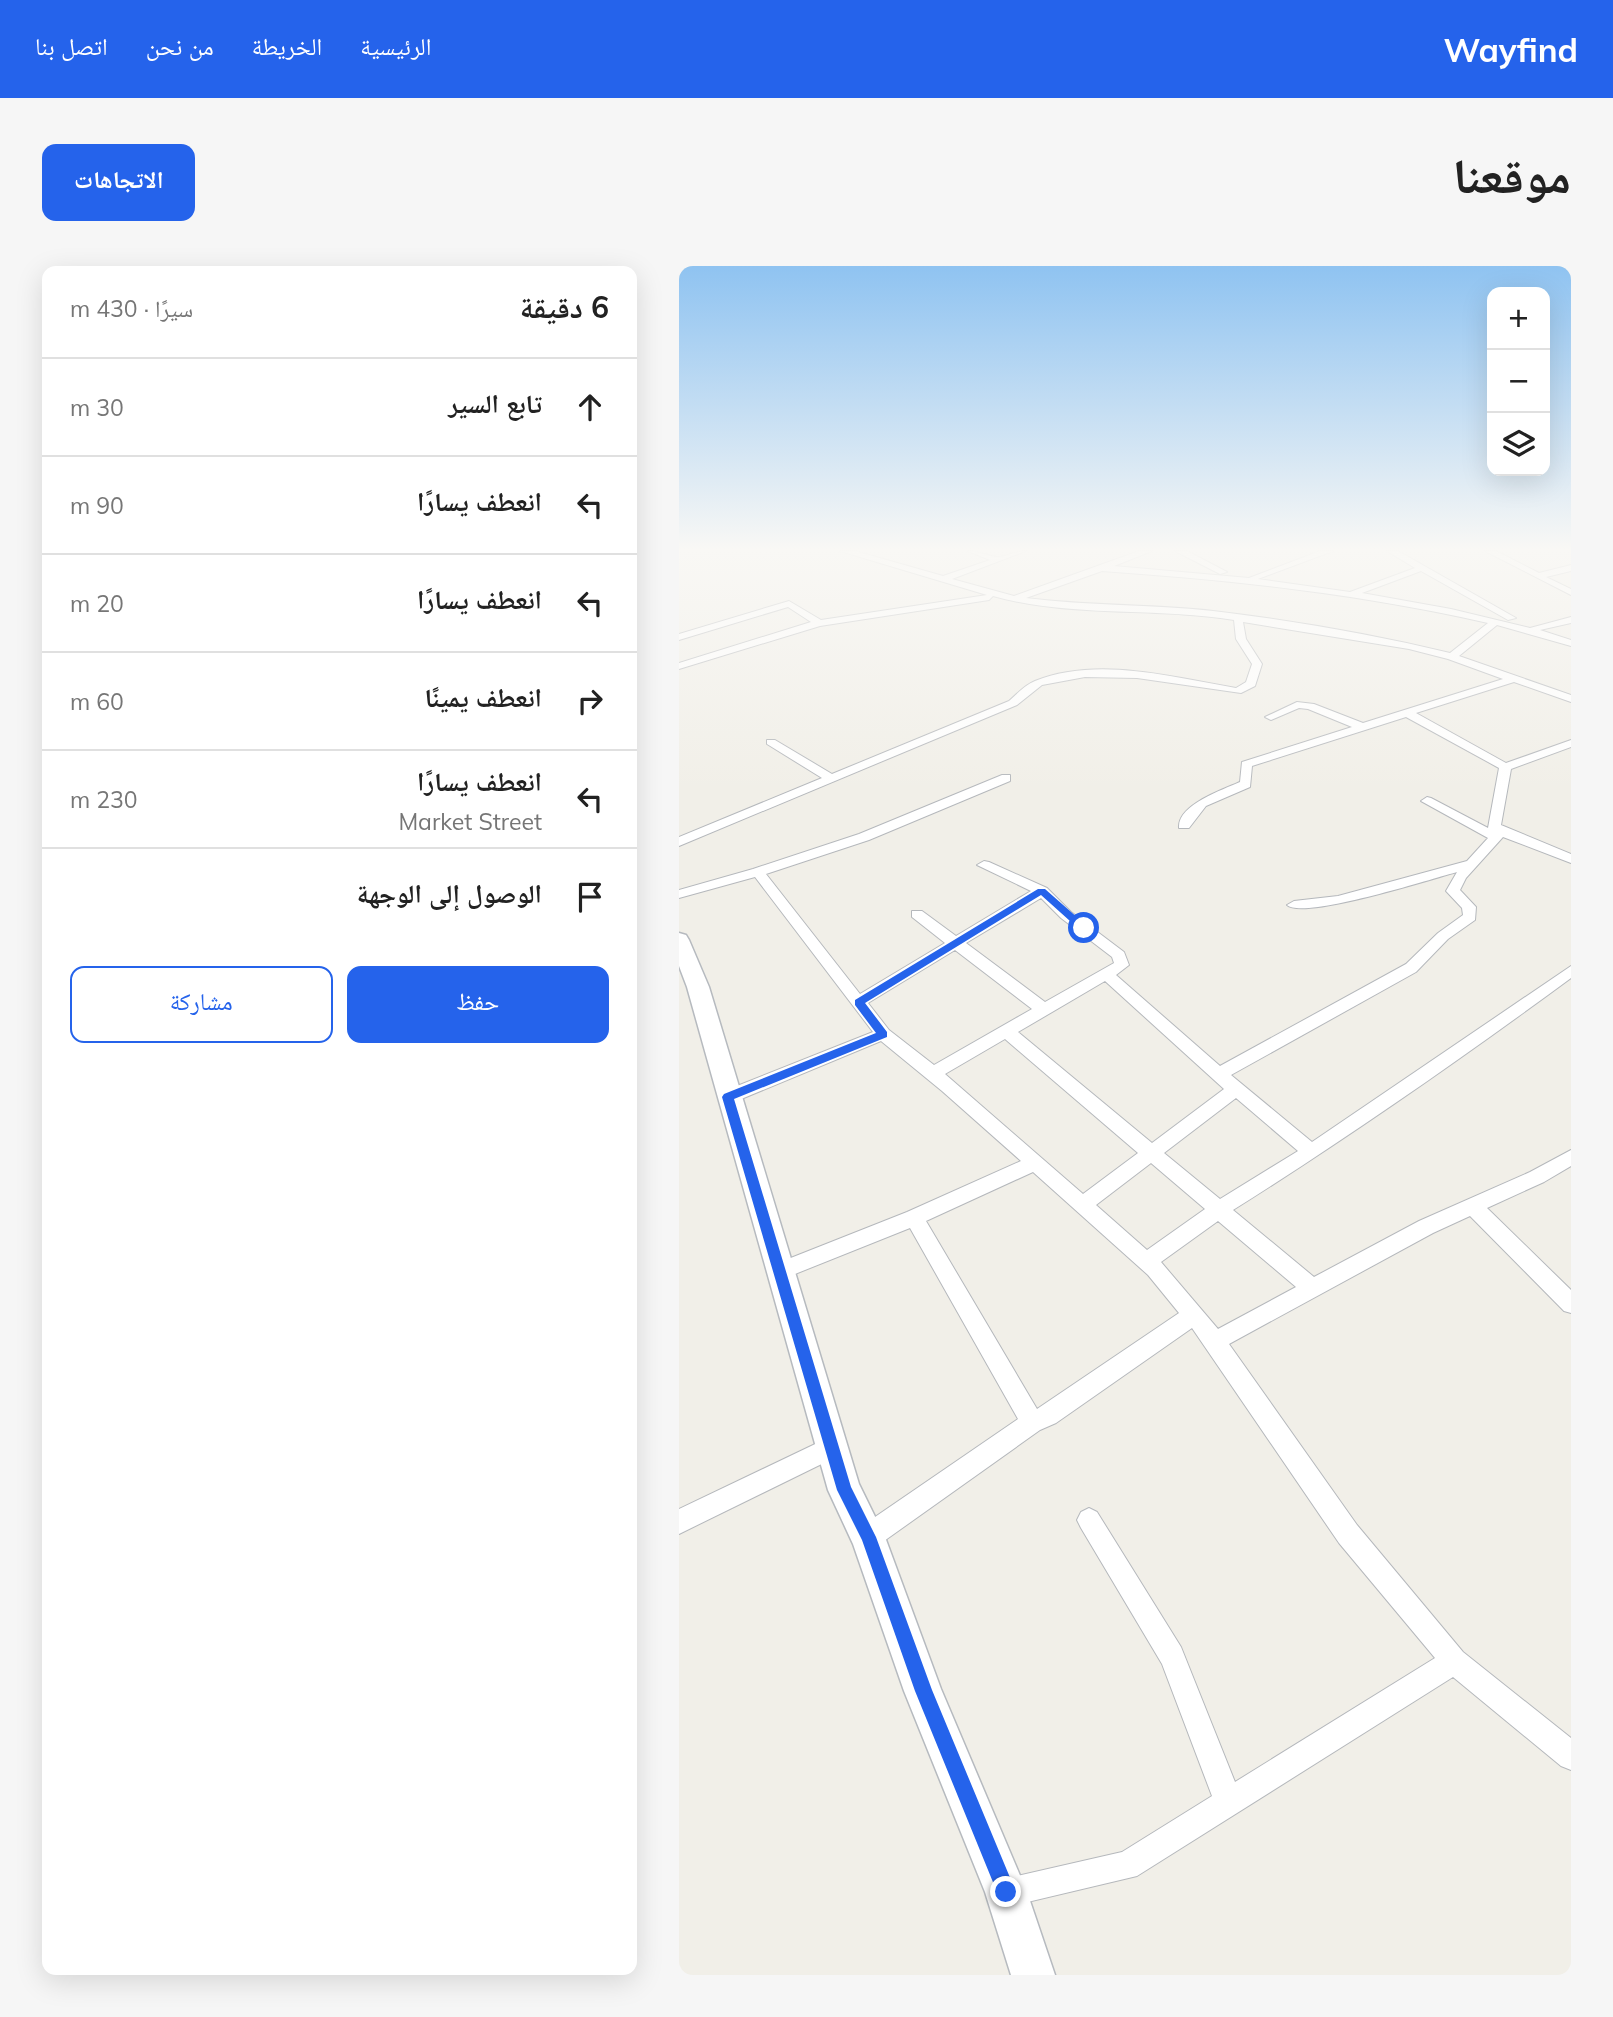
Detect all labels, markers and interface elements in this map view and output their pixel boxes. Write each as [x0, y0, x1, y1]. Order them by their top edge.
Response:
text: Wayfind [1443, 29, 1578, 70]
text: اتصل بنا [35, 31, 108, 61]
text: من نحن [146, 31, 214, 61]
text: الخريطة [252, 31, 322, 61]
text: الرئيسية [360, 31, 431, 61]
button: الاتجاهات [42, 144, 195, 221]
text: موقعنا [1453, 144, 1571, 205]
map controls [1487, 287, 1550, 476]
button: + [1487, 287, 1550, 350]
text: 6 دقيقة [520, 288, 609, 326]
text: سيرًا · 430 m [70, 294, 193, 323]
button: − [1487, 350, 1550, 413]
text: تابع السير [448, 387, 542, 420]
icon: ahead [571, 388, 609, 426]
text: 30 m [70, 393, 124, 422]
button: layers [1487, 413, 1550, 476]
text: انعطف يسارًا [417, 485, 542, 518]
icon: left [571, 486, 609, 524]
text: 90 m [70, 491, 124, 520]
text: انعطف يسارًا [417, 583, 542, 616]
icon: left [571, 584, 609, 622]
text: 20 m [70, 589, 124, 618]
text: انعطف يمينًا [425, 681, 542, 714]
icon: right [571, 682, 609, 720]
text: 60 m [70, 687, 124, 716]
text: انعطف يسارًا [417, 765, 542, 798]
icon: left [571, 780, 609, 818]
text: 230 m [70, 785, 138, 814]
text: Market Street [398, 807, 542, 836]
text: الوصول إلى الوجهة [357, 877, 542, 910]
icon: arrive [571, 878, 609, 916]
route start [1068, 912, 1099, 943]
button: مشاركة [70, 966, 333, 1043]
button: حفظ [347, 966, 609, 1043]
route end [990, 1876, 1021, 1907]

